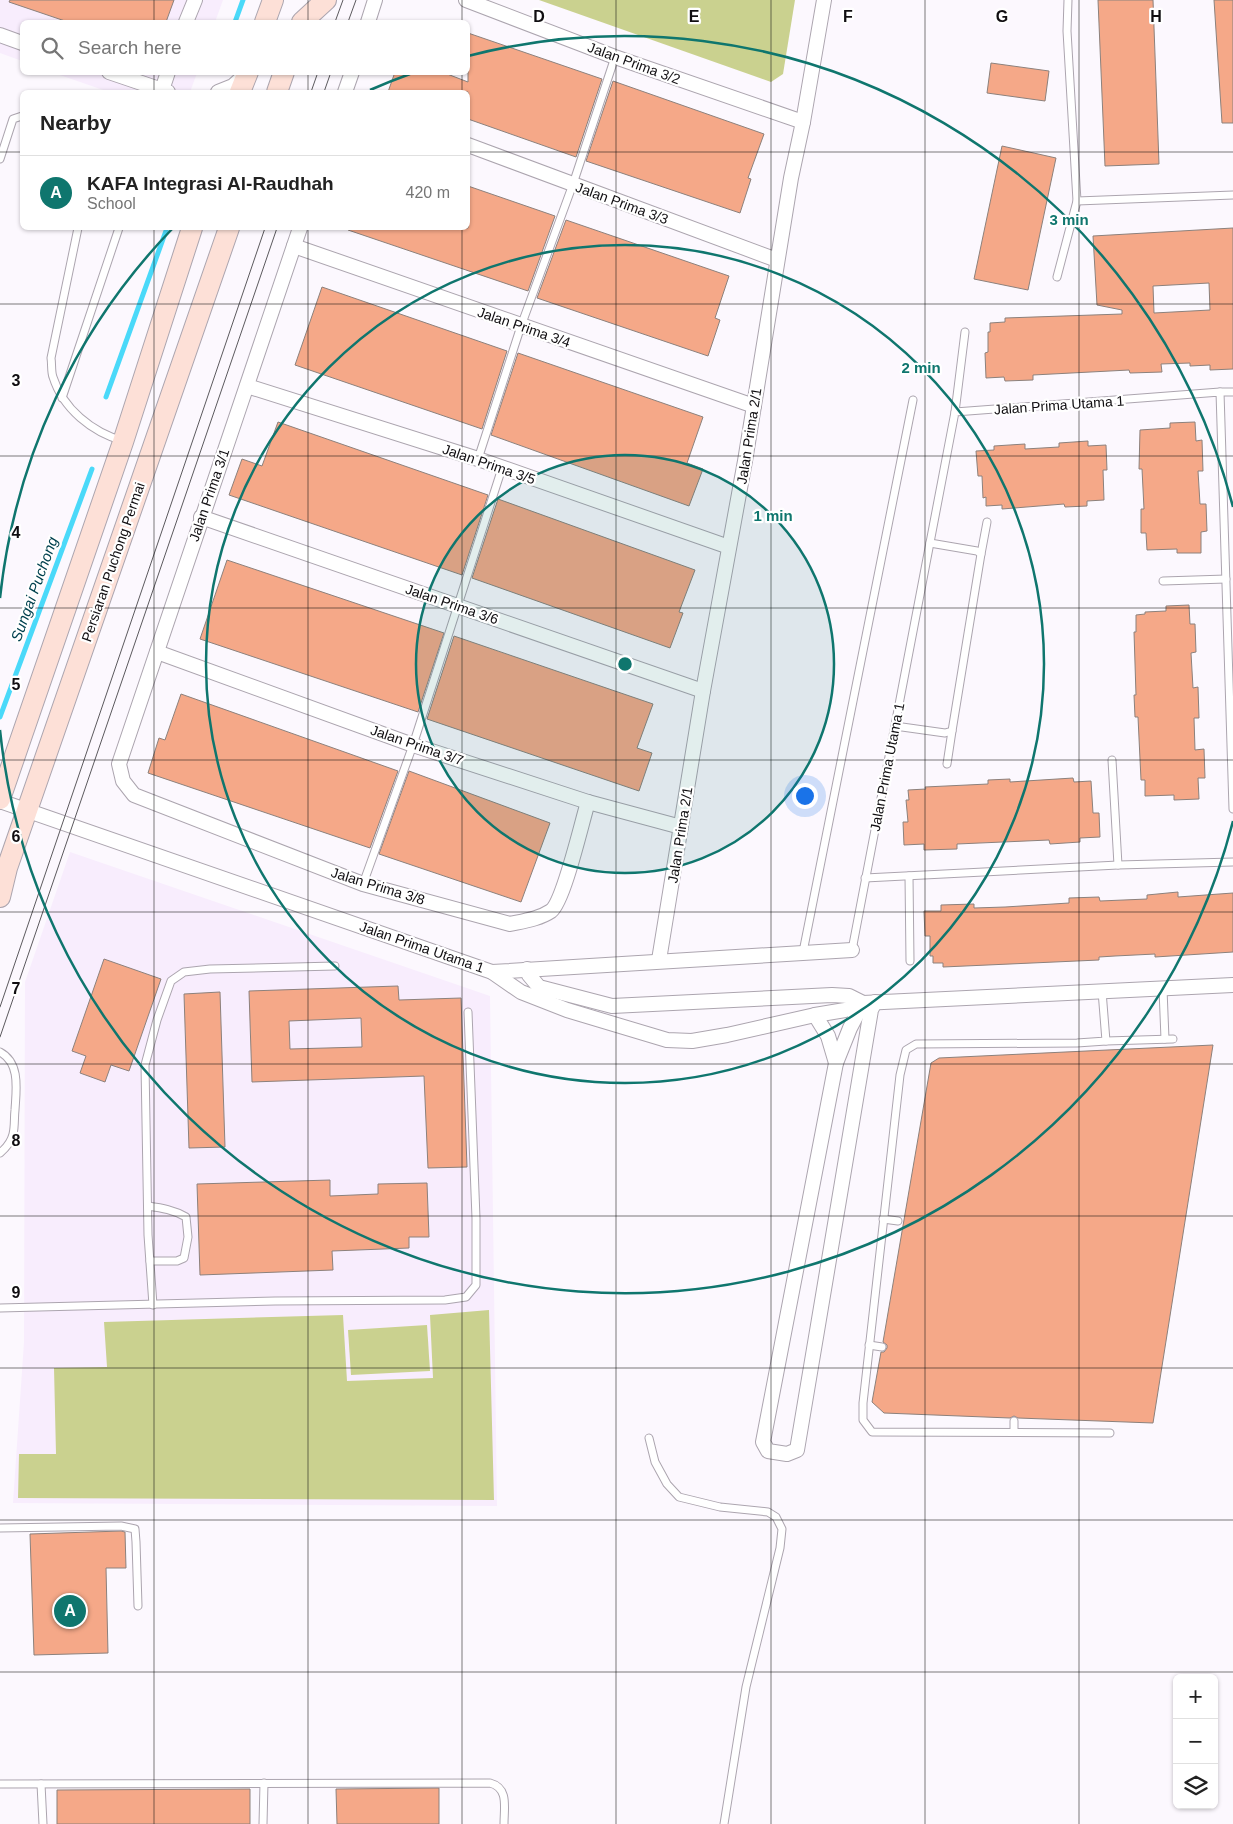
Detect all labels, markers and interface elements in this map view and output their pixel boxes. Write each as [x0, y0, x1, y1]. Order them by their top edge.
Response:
text: D [533, 8, 545, 25]
text: E [689, 8, 700, 25]
text: F [843, 8, 853, 25]
text: G [996, 8, 1008, 25]
text: H [1150, 8, 1162, 25]
search box [20, 20, 470, 75]
icon: search [38, 34, 66, 62]
text: Search here [78, 37, 182, 58]
street label: Jalan Prima 3/2 [586, 39, 683, 87]
text: Nearby [40, 111, 111, 134]
text: KAFA Integrasi Al-Raudhah [87, 173, 334, 194]
street label: Jalan Prima 3/3 [574, 179, 671, 227]
text: A [50, 184, 62, 201]
text: 420 m [406, 184, 450, 201]
text: School [87, 195, 136, 212]
text: 3 min [1049, 211, 1089, 228]
street label: Jalan Prima 3/4 [475, 304, 573, 350]
text: 2 min [901, 359, 941, 376]
text: 3 [12, 372, 21, 389]
street label: Jalan Prima 2/1 [733, 387, 765, 485]
street label: Jalan Prima Utama 1 [993, 392, 1125, 418]
street label: Jalan Prima 3/5 [440, 441, 538, 487]
street label: Jalan Prima 3/1 [186, 446, 232, 544]
street label: Persiaran Puchong Permai [78, 480, 148, 644]
text: 1 min [753, 507, 793, 524]
text: 4 [12, 524, 21, 541]
water label: Sungai Puchong [7, 534, 61, 644]
street label: Jalan Prima 3/6 [403, 581, 501, 627]
centre of rings [616, 655, 634, 673]
text: 5 [12, 676, 21, 693]
street label: Jalan Prima Utama 1 [867, 701, 907, 833]
street label: Jalan Prima 3/7 [368, 722, 466, 768]
your location [792, 783, 818, 809]
street label: Jalan Prima 2/1 [664, 786, 696, 884]
text: 6 [12, 828, 21, 845]
street label: Jalan Prima 3/8 [329, 864, 427, 908]
street label: Jalan Prima Utama 1 [358, 918, 487, 976]
text: 7 [12, 980, 21, 997]
text: 8 [12, 1132, 21, 1149]
text: 9 [12, 1284, 21, 1301]
pin: A [54, 1592, 86, 1630]
map controls [1173, 1674, 1218, 1809]
button: + [1173, 1674, 1218, 1719]
button: − [1173, 1719, 1218, 1764]
button: layers [1173, 1764, 1218, 1809]

